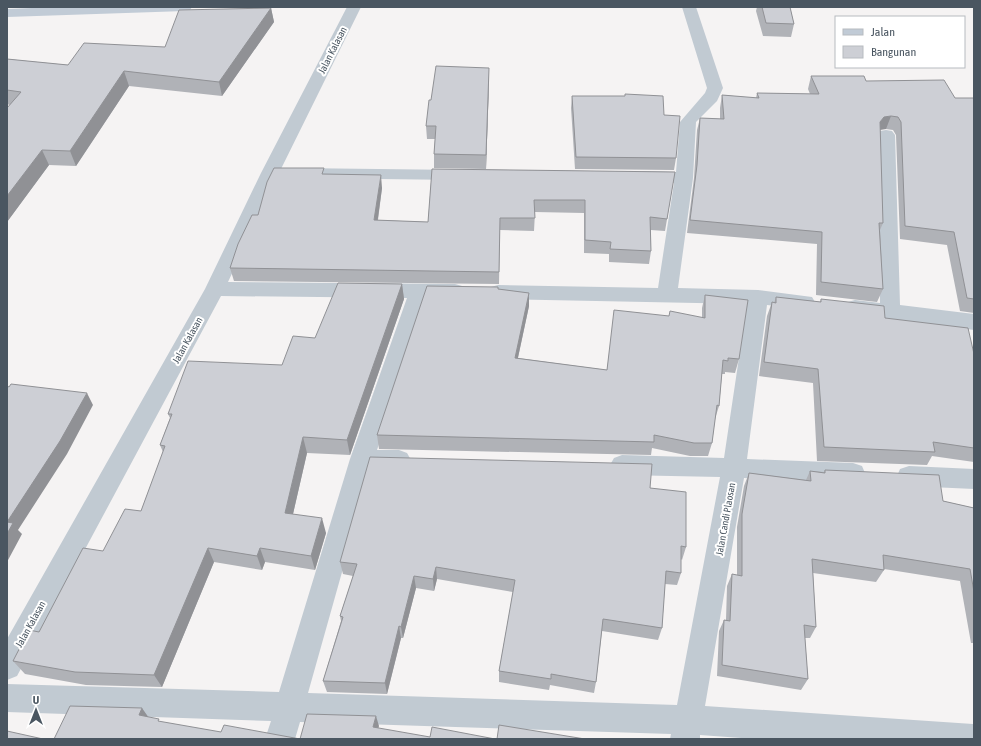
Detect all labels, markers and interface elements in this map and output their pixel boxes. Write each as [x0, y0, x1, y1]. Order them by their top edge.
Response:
legend [835, 16, 965, 68]
street label: Jalan Kalasan [316, 25, 349, 75]
text: Jalan [871, 25, 895, 39]
text: Bangunan [871, 45, 916, 59]
street label: Jalan Kalasan [170, 315, 205, 365]
street label: Jalan Candi Plaosan [714, 482, 737, 556]
street label: Jalan Kalasan [13, 599, 48, 649]
north arrow [16, 690, 56, 730]
text: U [33, 694, 39, 706]

